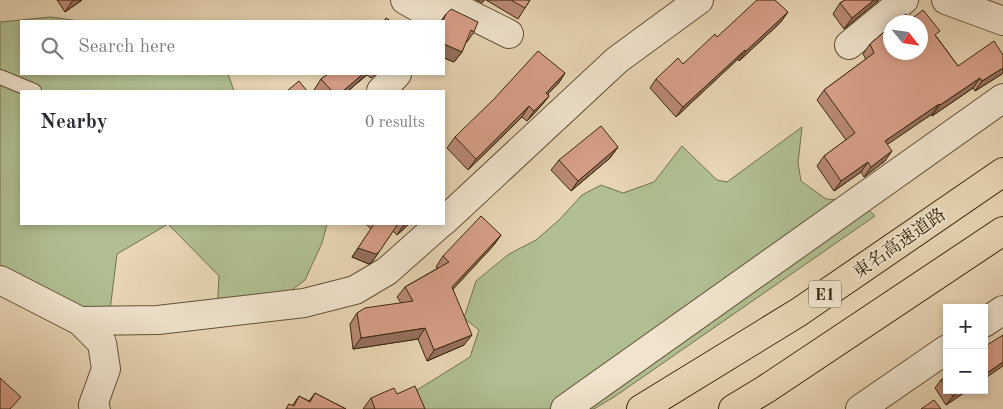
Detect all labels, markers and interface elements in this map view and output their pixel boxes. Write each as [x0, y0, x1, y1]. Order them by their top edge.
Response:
north arrow [883, 15, 928, 60]
search box [20, 20, 445, 75]
icon: search [38, 34, 66, 62]
text: Search here [78, 38, 175, 57]
text: Nearby [40, 112, 108, 133]
text: 0 results [365, 115, 425, 131]
street label: 東名高速道路 [849, 204, 949, 282]
road number: E1 [809, 280, 841, 308]
map controls [943, 304, 988, 394]
button: + [943, 304, 988, 349]
button: − [943, 349, 988, 394]

